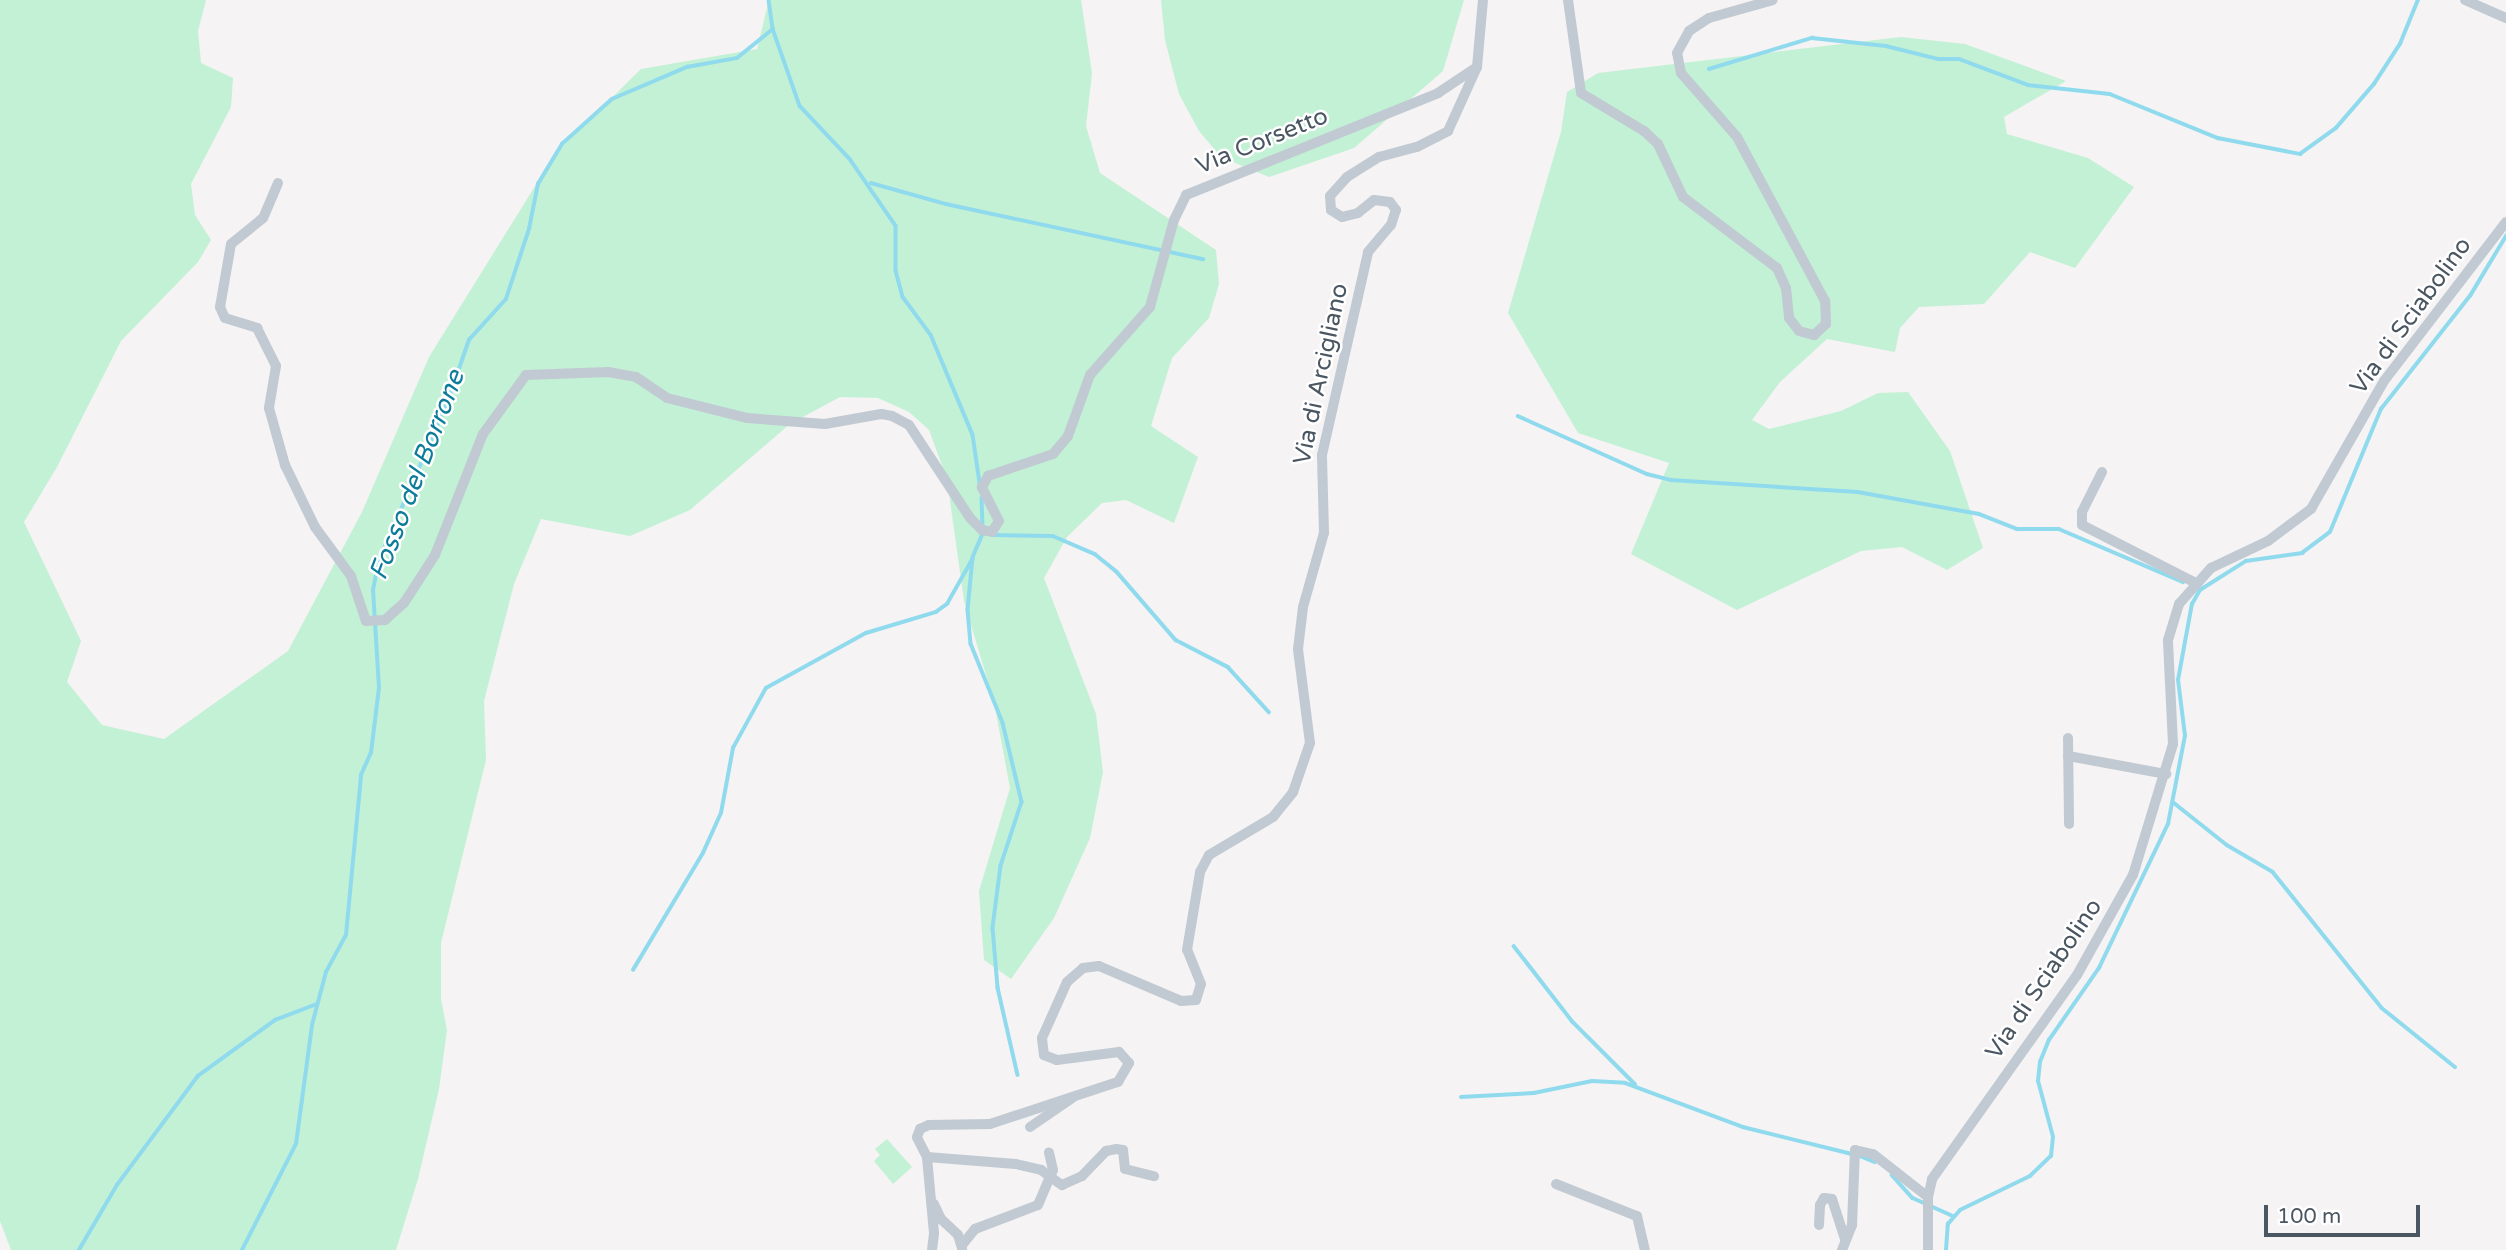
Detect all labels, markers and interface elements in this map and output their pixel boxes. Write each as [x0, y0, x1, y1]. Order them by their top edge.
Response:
street label: Via Corsetto [1192, 101, 1332, 181]
street label: Via di Sciabolino [2344, 232, 2478, 400]
street label: Via di Arcigliano [1288, 281, 1354, 467]
water label: Fosso del Borrone [363, 366, 471, 584]
street label: Via di Sciabolino [1980, 893, 2108, 1065]
scale bar [2268, 1190, 2424, 1234]
text: 100 m [2277, 1204, 2341, 1229]

